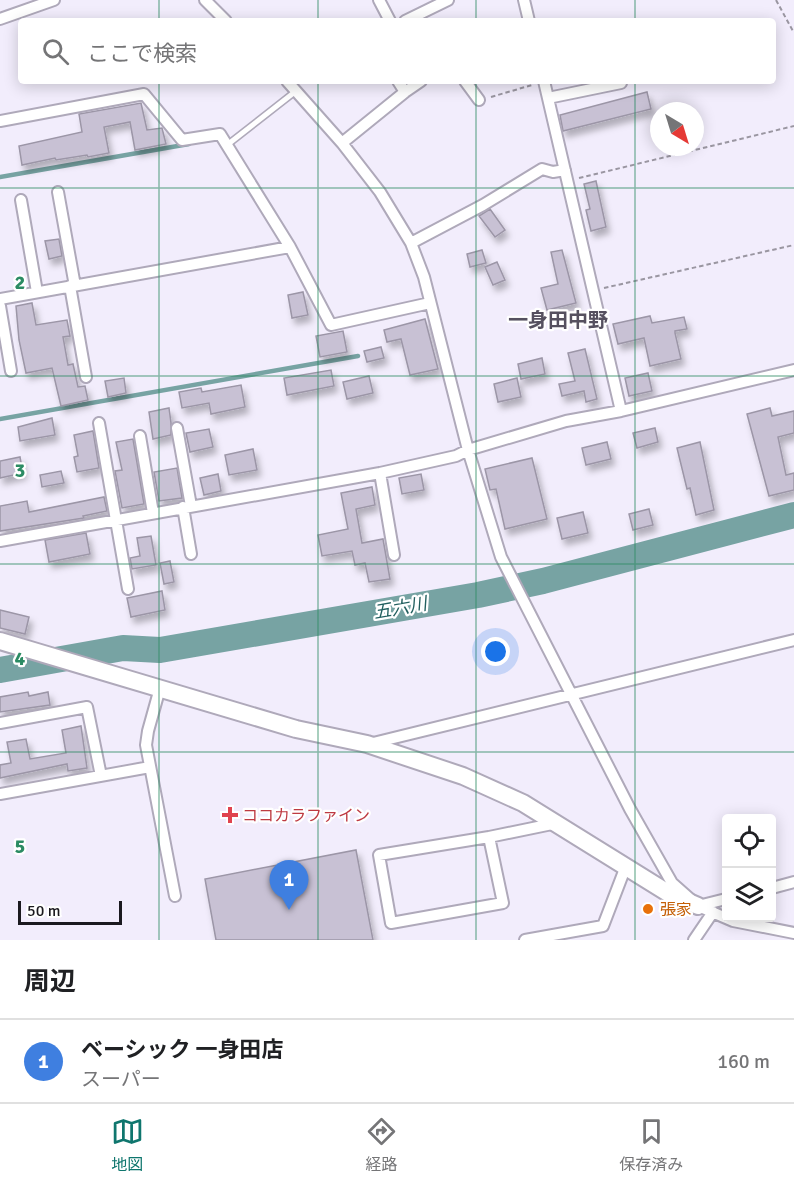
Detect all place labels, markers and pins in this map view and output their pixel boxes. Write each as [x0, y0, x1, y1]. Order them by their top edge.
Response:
place label: ココカラファイン [242, 806, 370, 826]
marker: ココカラファイン [223, 808, 237, 822]
pin: 1 [270, 860, 308, 910]
place label: 張家 [660, 900, 692, 920]
marker: 張家 [641, 902, 655, 916]

